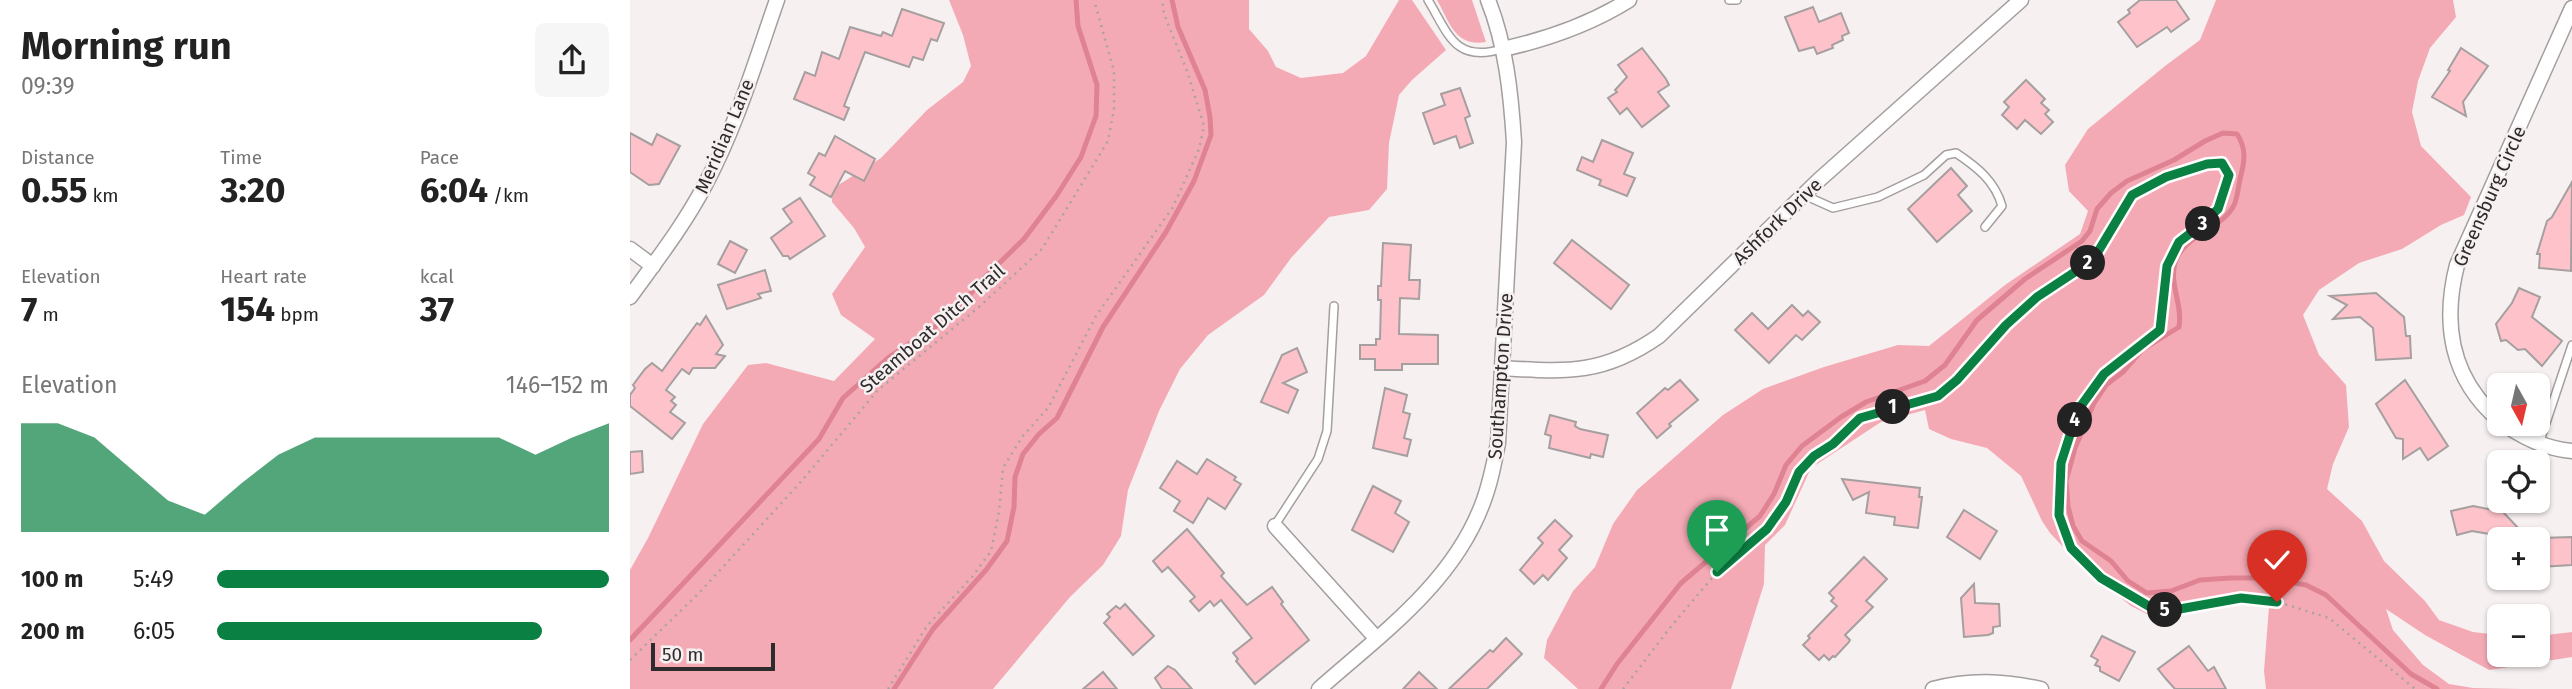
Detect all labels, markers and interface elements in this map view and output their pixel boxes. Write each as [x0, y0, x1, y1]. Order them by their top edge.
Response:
text: Morning run [21, 23, 232, 69]
button: share [535, 23, 609, 97]
text: 09:39 [21, 72, 75, 100]
street label: Meridian Lane [690, 75, 759, 197]
street label: Greensburg Circle [2448, 122, 2531, 270]
text: Distance [21, 146, 95, 169]
text: Time [220, 146, 262, 169]
text: Pace [420, 146, 459, 169]
text: 0.55 [21, 169, 88, 211]
text: 3:20 [220, 169, 286, 211]
text: 6:04 [420, 169, 488, 211]
street label: Ashfork Drive [1728, 173, 1827, 270]
text: km [88, 184, 119, 207]
text: /km [488, 184, 529, 207]
pin: 3 [2186, 206, 2220, 242]
text: 3 [2198, 212, 2207, 235]
pin: 2 [2070, 246, 2106, 280]
text: 2 [2083, 251, 2092, 274]
street label: Steamboat Ditch Trail [855, 259, 1010, 398]
text: Elevation [21, 265, 101, 288]
text: Heart rate [220, 265, 307, 288]
text: kcal [420, 265, 454, 288]
text: 7 [21, 288, 37, 330]
text: 154 [220, 288, 275, 330]
text: 37 [420, 288, 454, 330]
street label: Southampton Drive [1483, 292, 1518, 460]
text: m [37, 303, 59, 326]
text: bpm [275, 303, 319, 326]
text: Elevation [21, 371, 117, 399]
text: 146–152 m [506, 371, 609, 399]
north arrow [2487, 373, 2550, 436]
map controls [2487, 373, 2550, 667]
pin: 1 [1876, 390, 1910, 424]
text: 1 [1888, 395, 1897, 418]
pin: 4 [2058, 402, 2092, 438]
text: 4 [2069, 408, 2080, 431]
button: locate [2487, 450, 2550, 513]
pin [1687, 500, 1747, 572]
icon: arrive [1698, 511, 1736, 549]
button: + [2487, 527, 2550, 590]
pin [2247, 530, 2307, 602]
icon: check [2258, 541, 2296, 579]
text: 100 m [21, 565, 83, 593]
text: 5:49 [133, 565, 174, 593]
pin: 5 [2148, 592, 2182, 628]
text: 5 [2159, 598, 2170, 621]
button: − [2487, 604, 2550, 667]
text: 200 m [21, 617, 85, 645]
text: 6:05 [133, 617, 175, 645]
scale bar [651, 640, 775, 672]
text: 50 m [662, 643, 703, 666]

